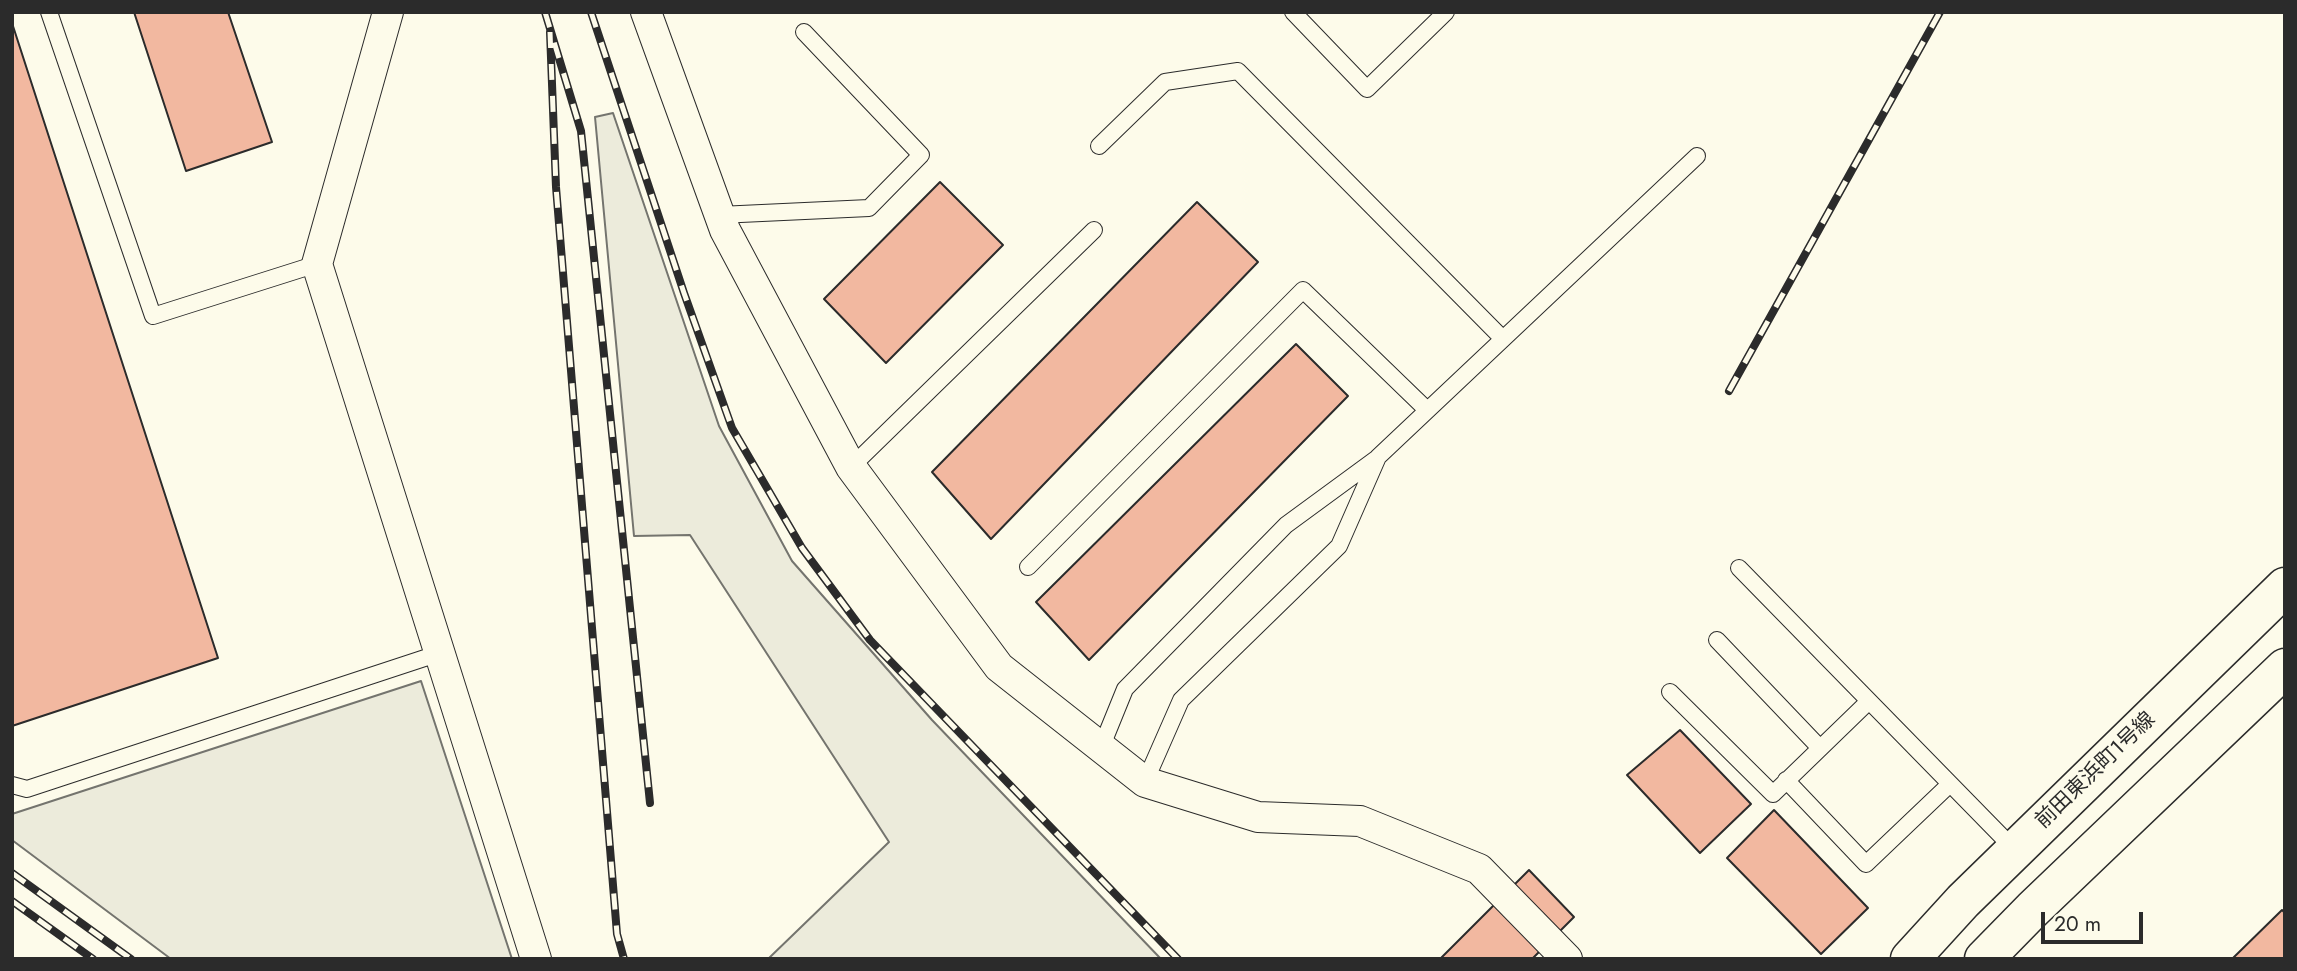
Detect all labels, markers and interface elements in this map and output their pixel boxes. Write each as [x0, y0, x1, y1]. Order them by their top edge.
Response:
street label: 前田東浜町1号線 [2031, 708, 2161, 834]
scale bar [2045, 898, 2146, 942]
text: 20 m [2054, 909, 2101, 939]

